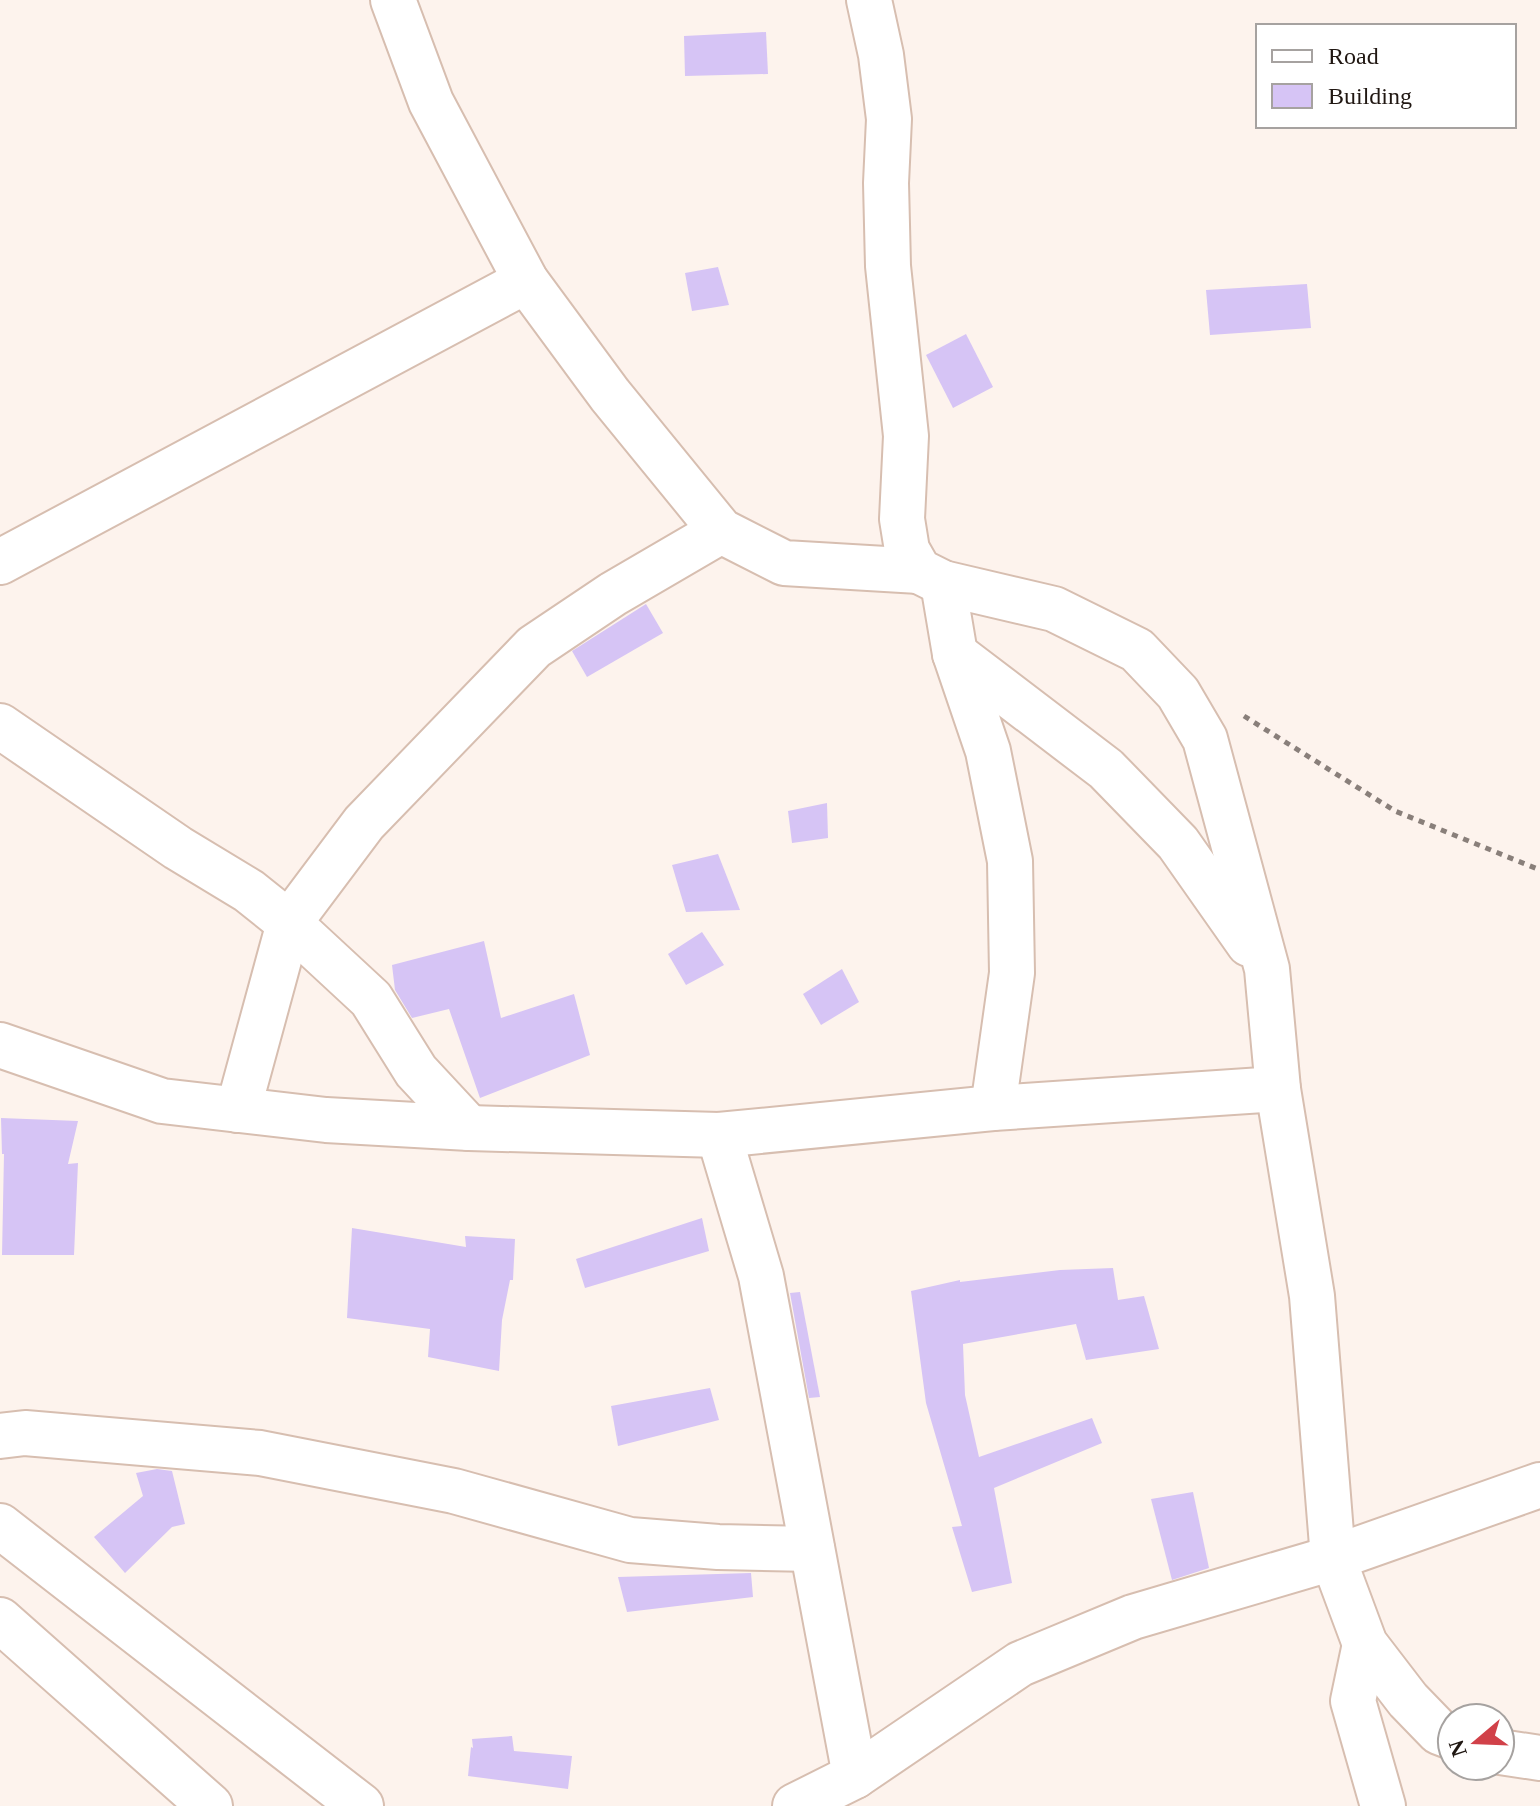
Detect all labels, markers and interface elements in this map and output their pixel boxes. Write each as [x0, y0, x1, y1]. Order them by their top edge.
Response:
legend [1256, 24, 1516, 128]
text: Road [1328, 43, 1379, 69]
text: Building [1328, 83, 1412, 109]
north arrow [1436, 1702, 1516, 1782]
text: N [1443, 1737, 1472, 1760]

